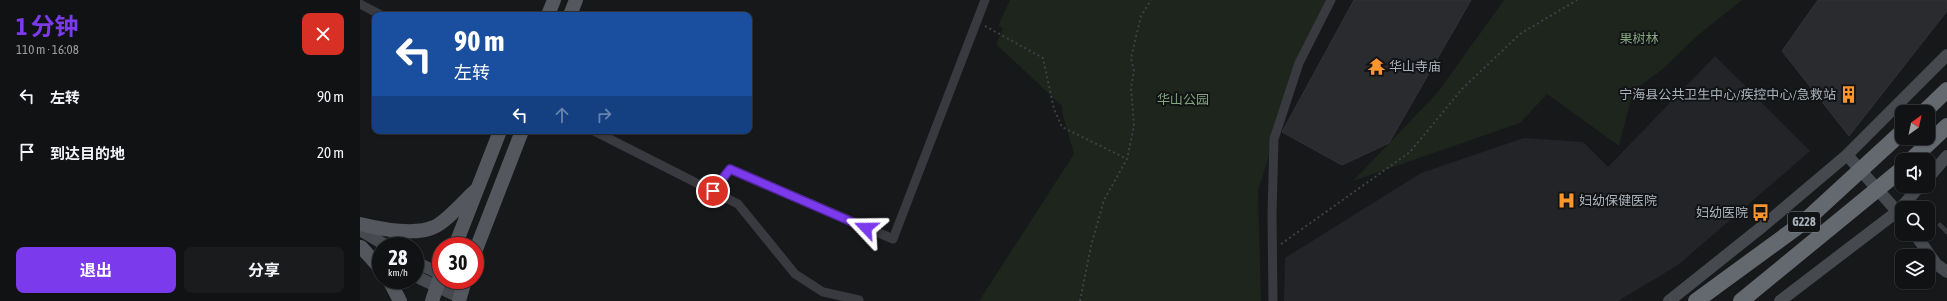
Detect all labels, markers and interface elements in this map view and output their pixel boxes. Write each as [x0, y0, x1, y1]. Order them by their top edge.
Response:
text: 1 分钟 [16, 13, 79, 40]
button: close [302, 13, 344, 55]
text: 90 m [454, 25, 504, 57]
icon: left [388, 28, 440, 80]
park label: 果树林 [1619, 31, 1659, 46]
text: 110 m · 16:08 [16, 42, 79, 57]
temple icon: 华山寺庙 [1366, 56, 1386, 76]
place label: 华山寺庙 [1389, 59, 1441, 74]
text: 左转 [454, 62, 490, 83]
building icon: 宁海县公共卫生中心/疾控中心/急救站 [1839, 84, 1859, 104]
icon: left [16, 85, 38, 107]
place label: 宁海县公共卫生中心/疾控中心/急救站 [1619, 87, 1836, 102]
text: 90 m [317, 88, 344, 105]
text: 左转 [50, 89, 80, 106]
park label: 华山公园 [1157, 92, 1209, 107]
icon: left [509, 104, 531, 126]
icon: ahead [551, 104, 573, 126]
icon: right [593, 104, 615, 126]
north arrow [1895, 105, 1935, 145]
map controls [1895, 105, 1935, 289]
icon: arrive [16, 141, 38, 163]
text: 20 m [317, 144, 344, 161]
text: 到达目的地 [50, 145, 125, 162]
button: sound [1895, 153, 1935, 193]
pin [696, 174, 730, 208]
icon: arrive [702, 180, 724, 202]
hospital icon: 妇幼保健医院 [1556, 190, 1576, 210]
place label: 妇幼保健医院 [1579, 193, 1657, 208]
button: search [1895, 201, 1935, 241]
bus stop icon: 妇幼医院 [1751, 202, 1771, 222]
place label: 妇幼医院 [1696, 205, 1748, 220]
position arrow [845, 207, 887, 249]
road number: G228 [1788, 212, 1820, 232]
speed limit sign: 30 [432, 237, 484, 289]
text: 28 [389, 246, 407, 269]
button: 退出 [16, 247, 176, 293]
button: 分享 [184, 247, 344, 293]
button: layers [1895, 249, 1935, 289]
text: km/h [388, 267, 408, 278]

